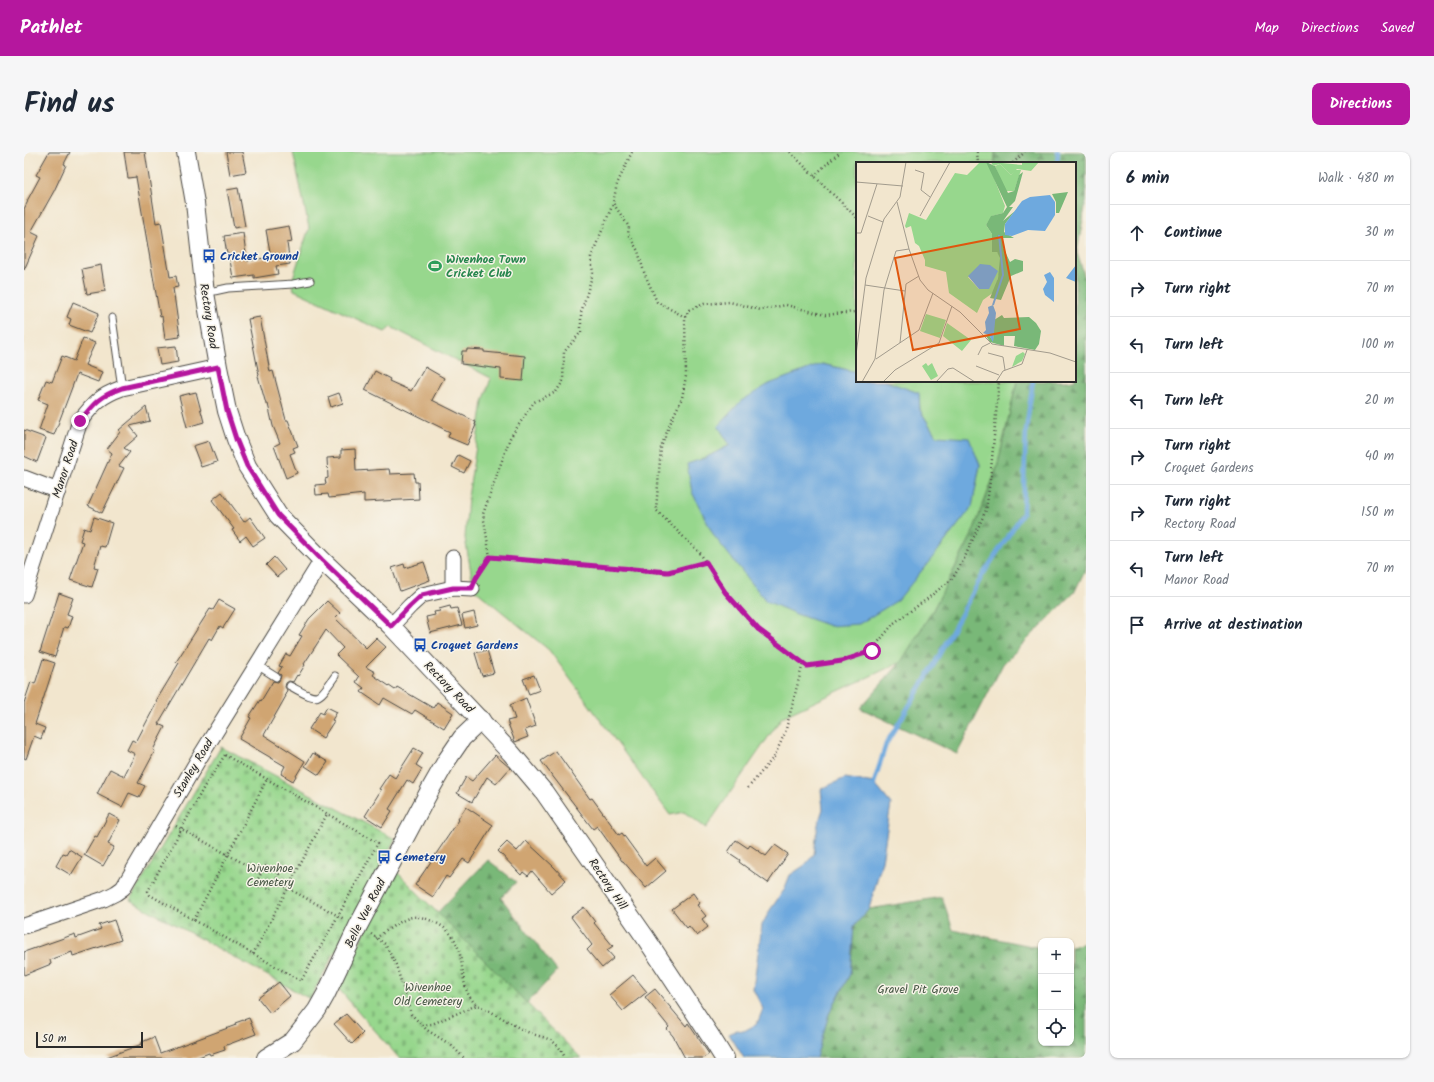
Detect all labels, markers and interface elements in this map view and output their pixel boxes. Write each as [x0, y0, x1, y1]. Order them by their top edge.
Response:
text: Pathlet [20, 13, 82, 43]
text: Map [1254, 17, 1279, 39]
text: Directions [1301, 17, 1359, 39]
text: Saved [1381, 17, 1414, 39]
text: Find us [24, 82, 115, 127]
button: Directions [1312, 83, 1410, 125]
inset map [856, 162, 1076, 382]
text: 6 min [1126, 165, 1170, 192]
text: Walk · 480 m [1318, 168, 1394, 189]
text: Continue [1164, 221, 1222, 245]
icon: ahead [1126, 222, 1148, 244]
text: 30 m [1365, 222, 1394, 243]
place label: Cricket Ground [220, 247, 299, 266]
bus stop icon: Cricket Ground [201, 248, 217, 264]
place label: Wivenhoe Town Cricket Club [446, 250, 526, 283]
sports icon: Wivenhoe Town Cricket Club [427, 258, 443, 274]
text: Turn right [1164, 277, 1231, 301]
icon: right [1126, 278, 1148, 300]
text: 70 m [1366, 278, 1394, 299]
street label: Rectory Road [194, 282, 223, 351]
text: Turn left [1164, 333, 1224, 357]
icon: left [1126, 334, 1148, 356]
text: 100 m [1361, 334, 1394, 355]
text: Turn left [1164, 389, 1224, 413]
icon: left [1126, 390, 1148, 412]
text: 20 m [1364, 390, 1394, 411]
route end [71, 412, 89, 430]
text: Turn right [1164, 434, 1231, 458]
street label: Manor Road [47, 437, 84, 501]
icon: right [1126, 446, 1148, 468]
text: 40 m [1365, 446, 1394, 467]
text: Croquet Gardens [1164, 458, 1254, 479]
text: Turn right [1164, 490, 1231, 514]
icon: right [1126, 502, 1148, 524]
text: 150 m [1361, 502, 1394, 523]
text: Rectory Road [1164, 514, 1236, 535]
text: Turn left [1164, 546, 1224, 570]
icon: left [1126, 558, 1148, 580]
text: 70 m [1366, 558, 1394, 579]
text: Manor Road [1164, 570, 1229, 591]
text: Arrive at destination [1164, 613, 1303, 637]
icon: arrive [1126, 614, 1148, 636]
place label: Croquet Gardens [431, 636, 519, 655]
bus stop icon: Croquet Gardens [412, 637, 428, 653]
route start [863, 642, 881, 660]
street label: Rectory Road [419, 657, 479, 719]
street label: Stanley Road [168, 734, 219, 801]
place label: Cemetery [395, 848, 447, 867]
bus stop icon: Cemetery [376, 849, 392, 865]
street label: Rectory Hill [583, 854, 632, 914]
park label: Wivenhoe Cemetery [246, 859, 294, 892]
street label: Belle Vue Road [340, 874, 392, 951]
map controls [1038, 938, 1074, 1046]
button: + [1038, 938, 1074, 974]
button: − [1038, 974, 1074, 1010]
park label: Wivenhoe Old Cemetery [394, 978, 463, 1011]
park label: Gravel Pit Grove [877, 980, 959, 999]
button: locate [1038, 1010, 1074, 1046]
scale bar [36, 1030, 143, 1049]
text: 50 m [42, 1030, 67, 1048]

